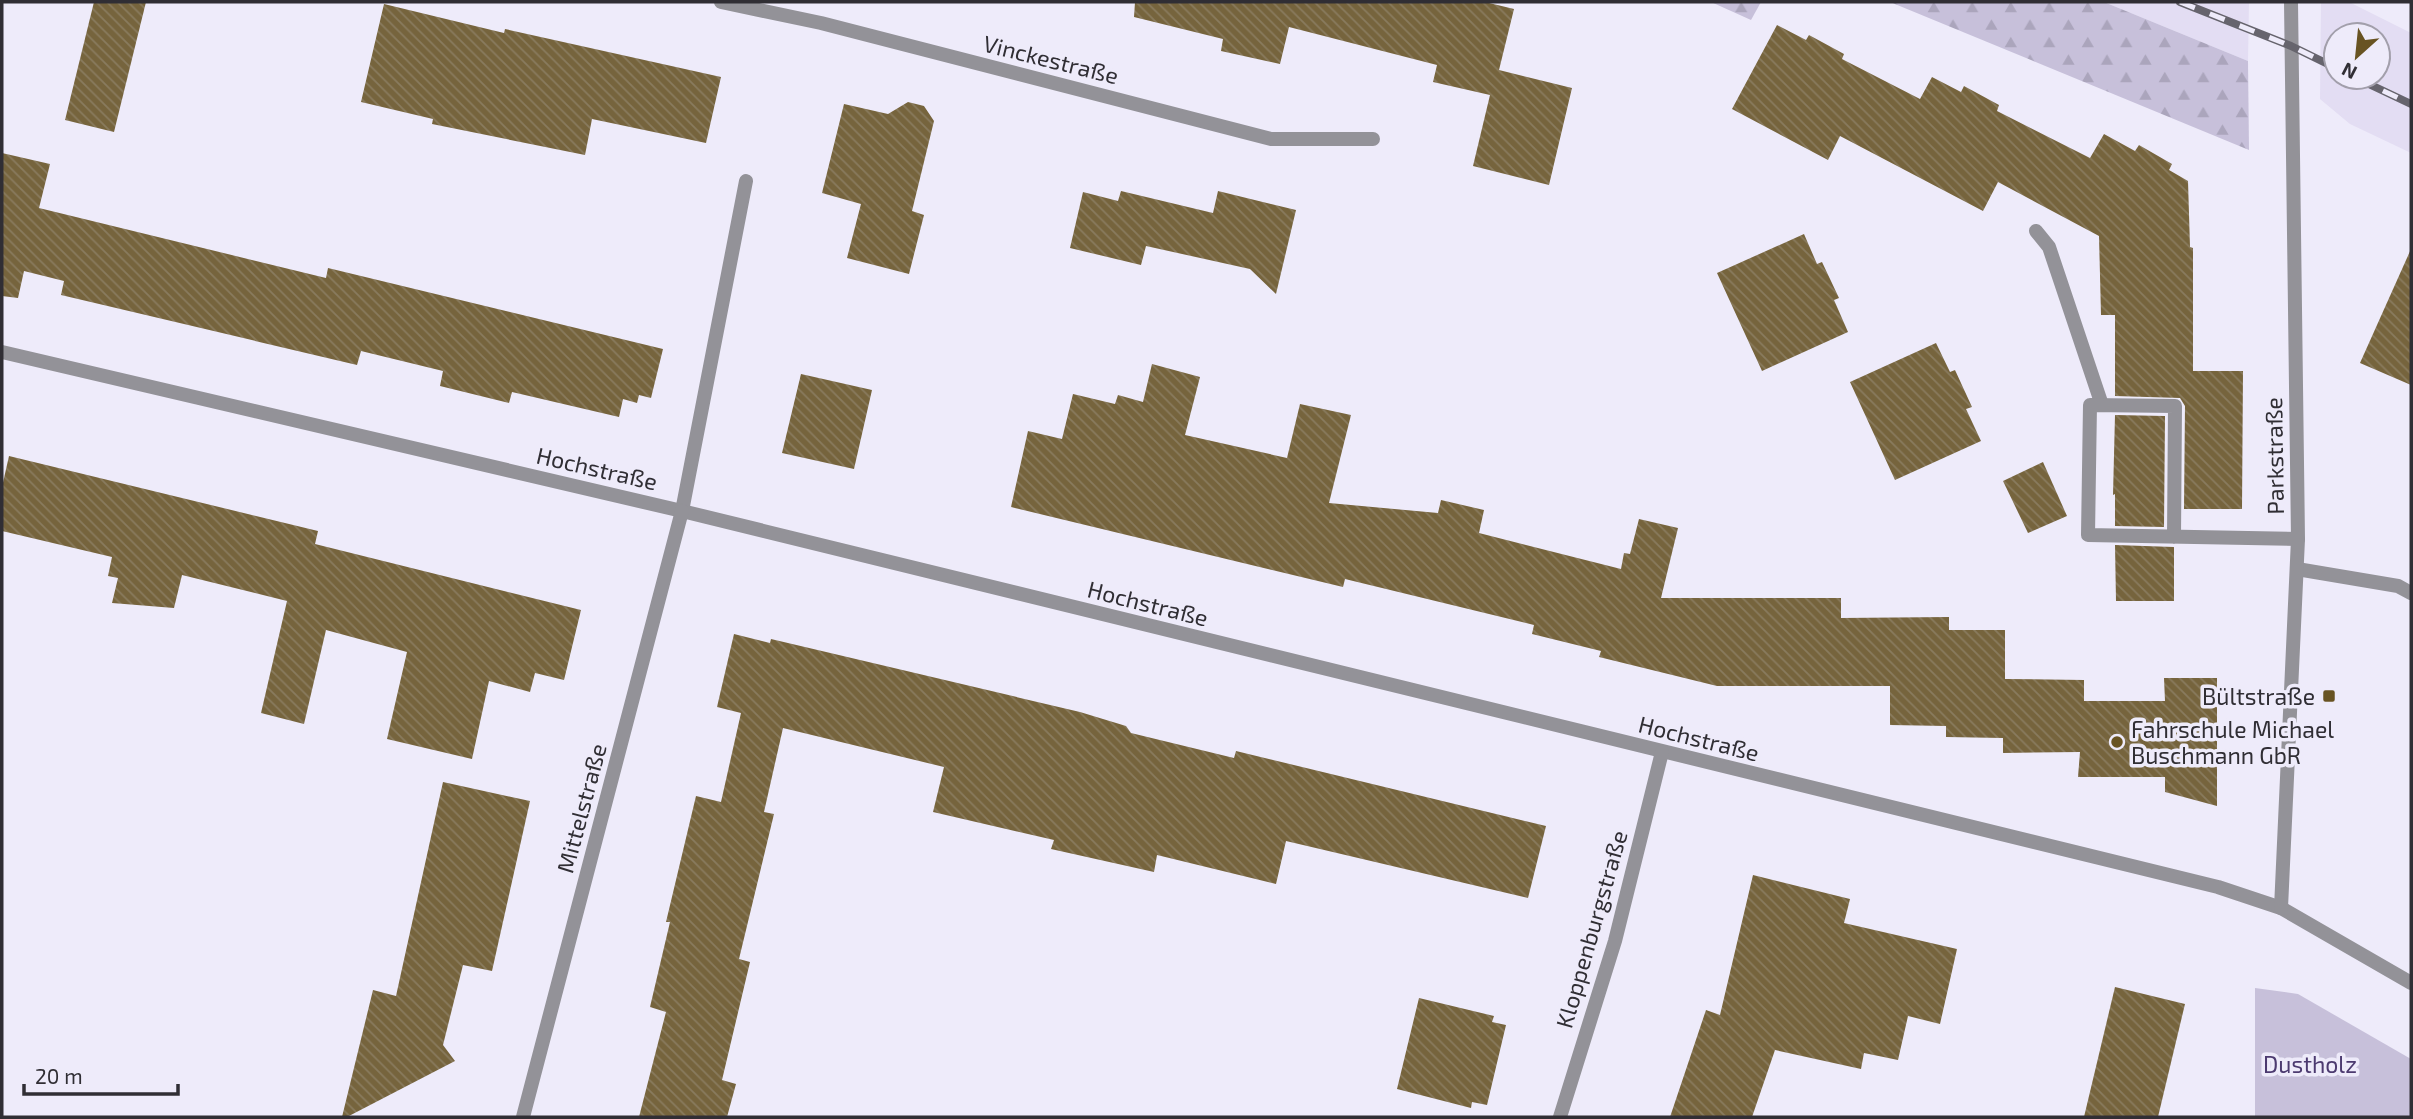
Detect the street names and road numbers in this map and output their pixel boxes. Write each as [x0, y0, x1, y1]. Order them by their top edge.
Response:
street label: Vinckestraße [981, 29, 1121, 89]
street label: Parkstraße [2259, 397, 2289, 515]
street label: Hochstraße [534, 440, 660, 496]
street label: Hochstraße [1085, 575, 1211, 631]
street label: Hochstraße [1636, 710, 1762, 766]
street label: Mittelstraße [550, 740, 612, 876]
street label: Kloppenburgstraße [1549, 827, 1633, 1031]

